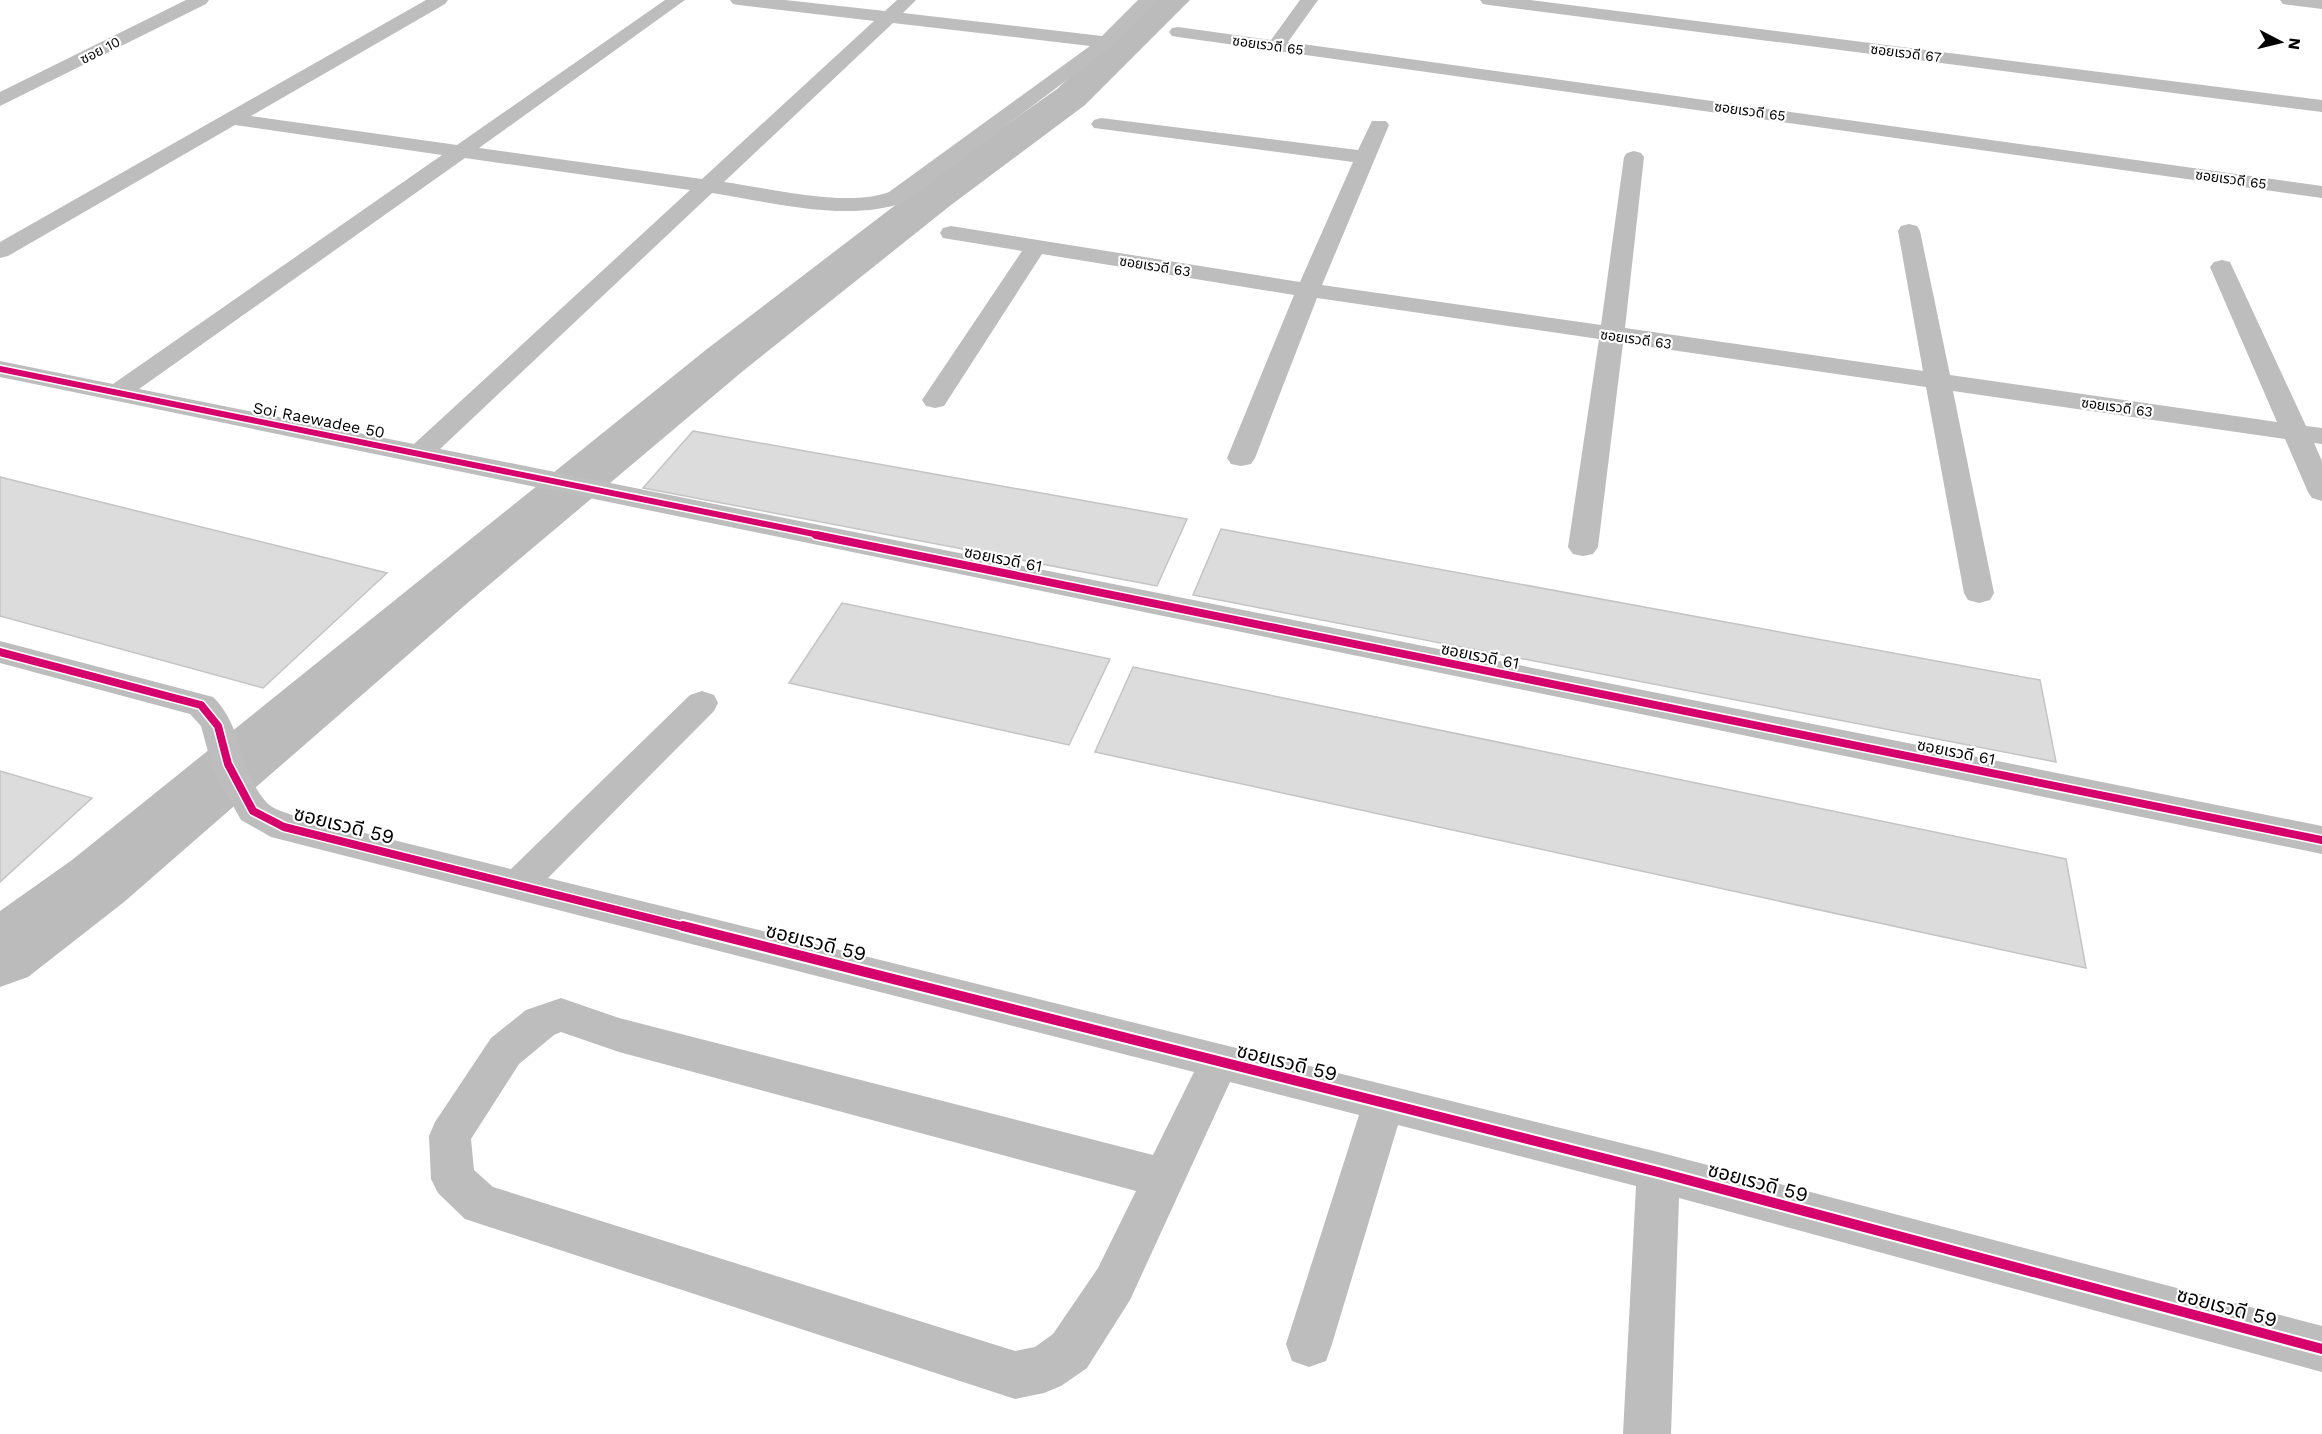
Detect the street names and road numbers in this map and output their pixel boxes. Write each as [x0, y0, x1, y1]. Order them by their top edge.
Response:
street label: ซอยเรวดี 65 [1231, 32, 1305, 58]
street label: ซอย 10 [77, 33, 123, 67]
street label: ซอยเรวดี 67 [1870, 41, 1943, 65]
street label: ซอยเรวดี 65 [1713, 98, 1787, 124]
street label: ซอยเรวดี 65 [2194, 166, 2268, 192]
street label: ซอยเรวดี 63 [1118, 252, 1192, 280]
street label: ซอยเรวดี 63 [1599, 326, 1673, 352]
street label: ซอยเรวดี 63 [2080, 394, 2154, 420]
street label: Soi Raewadee 50 [252, 398, 386, 442]
street label: ซอยเรวดี 61 [962, 542, 1044, 576]
street label: ซอยเรวดี 61 [1439, 639, 1521, 673]
street label: ซอยเรวดี 61 [1915, 735, 1997, 769]
street label: ซอยเรวดี 59 [291, 801, 397, 849]
street label: ซอยเรวดี 59 [763, 918, 869, 966]
street label: ซอยเรวดี 59 [1234, 1038, 1340, 1086]
street label: ซอยเรวดี 59 [1705, 1157, 1811, 1207]
street label: ซอยเรวดี 59 [2174, 1282, 2280, 1332]

